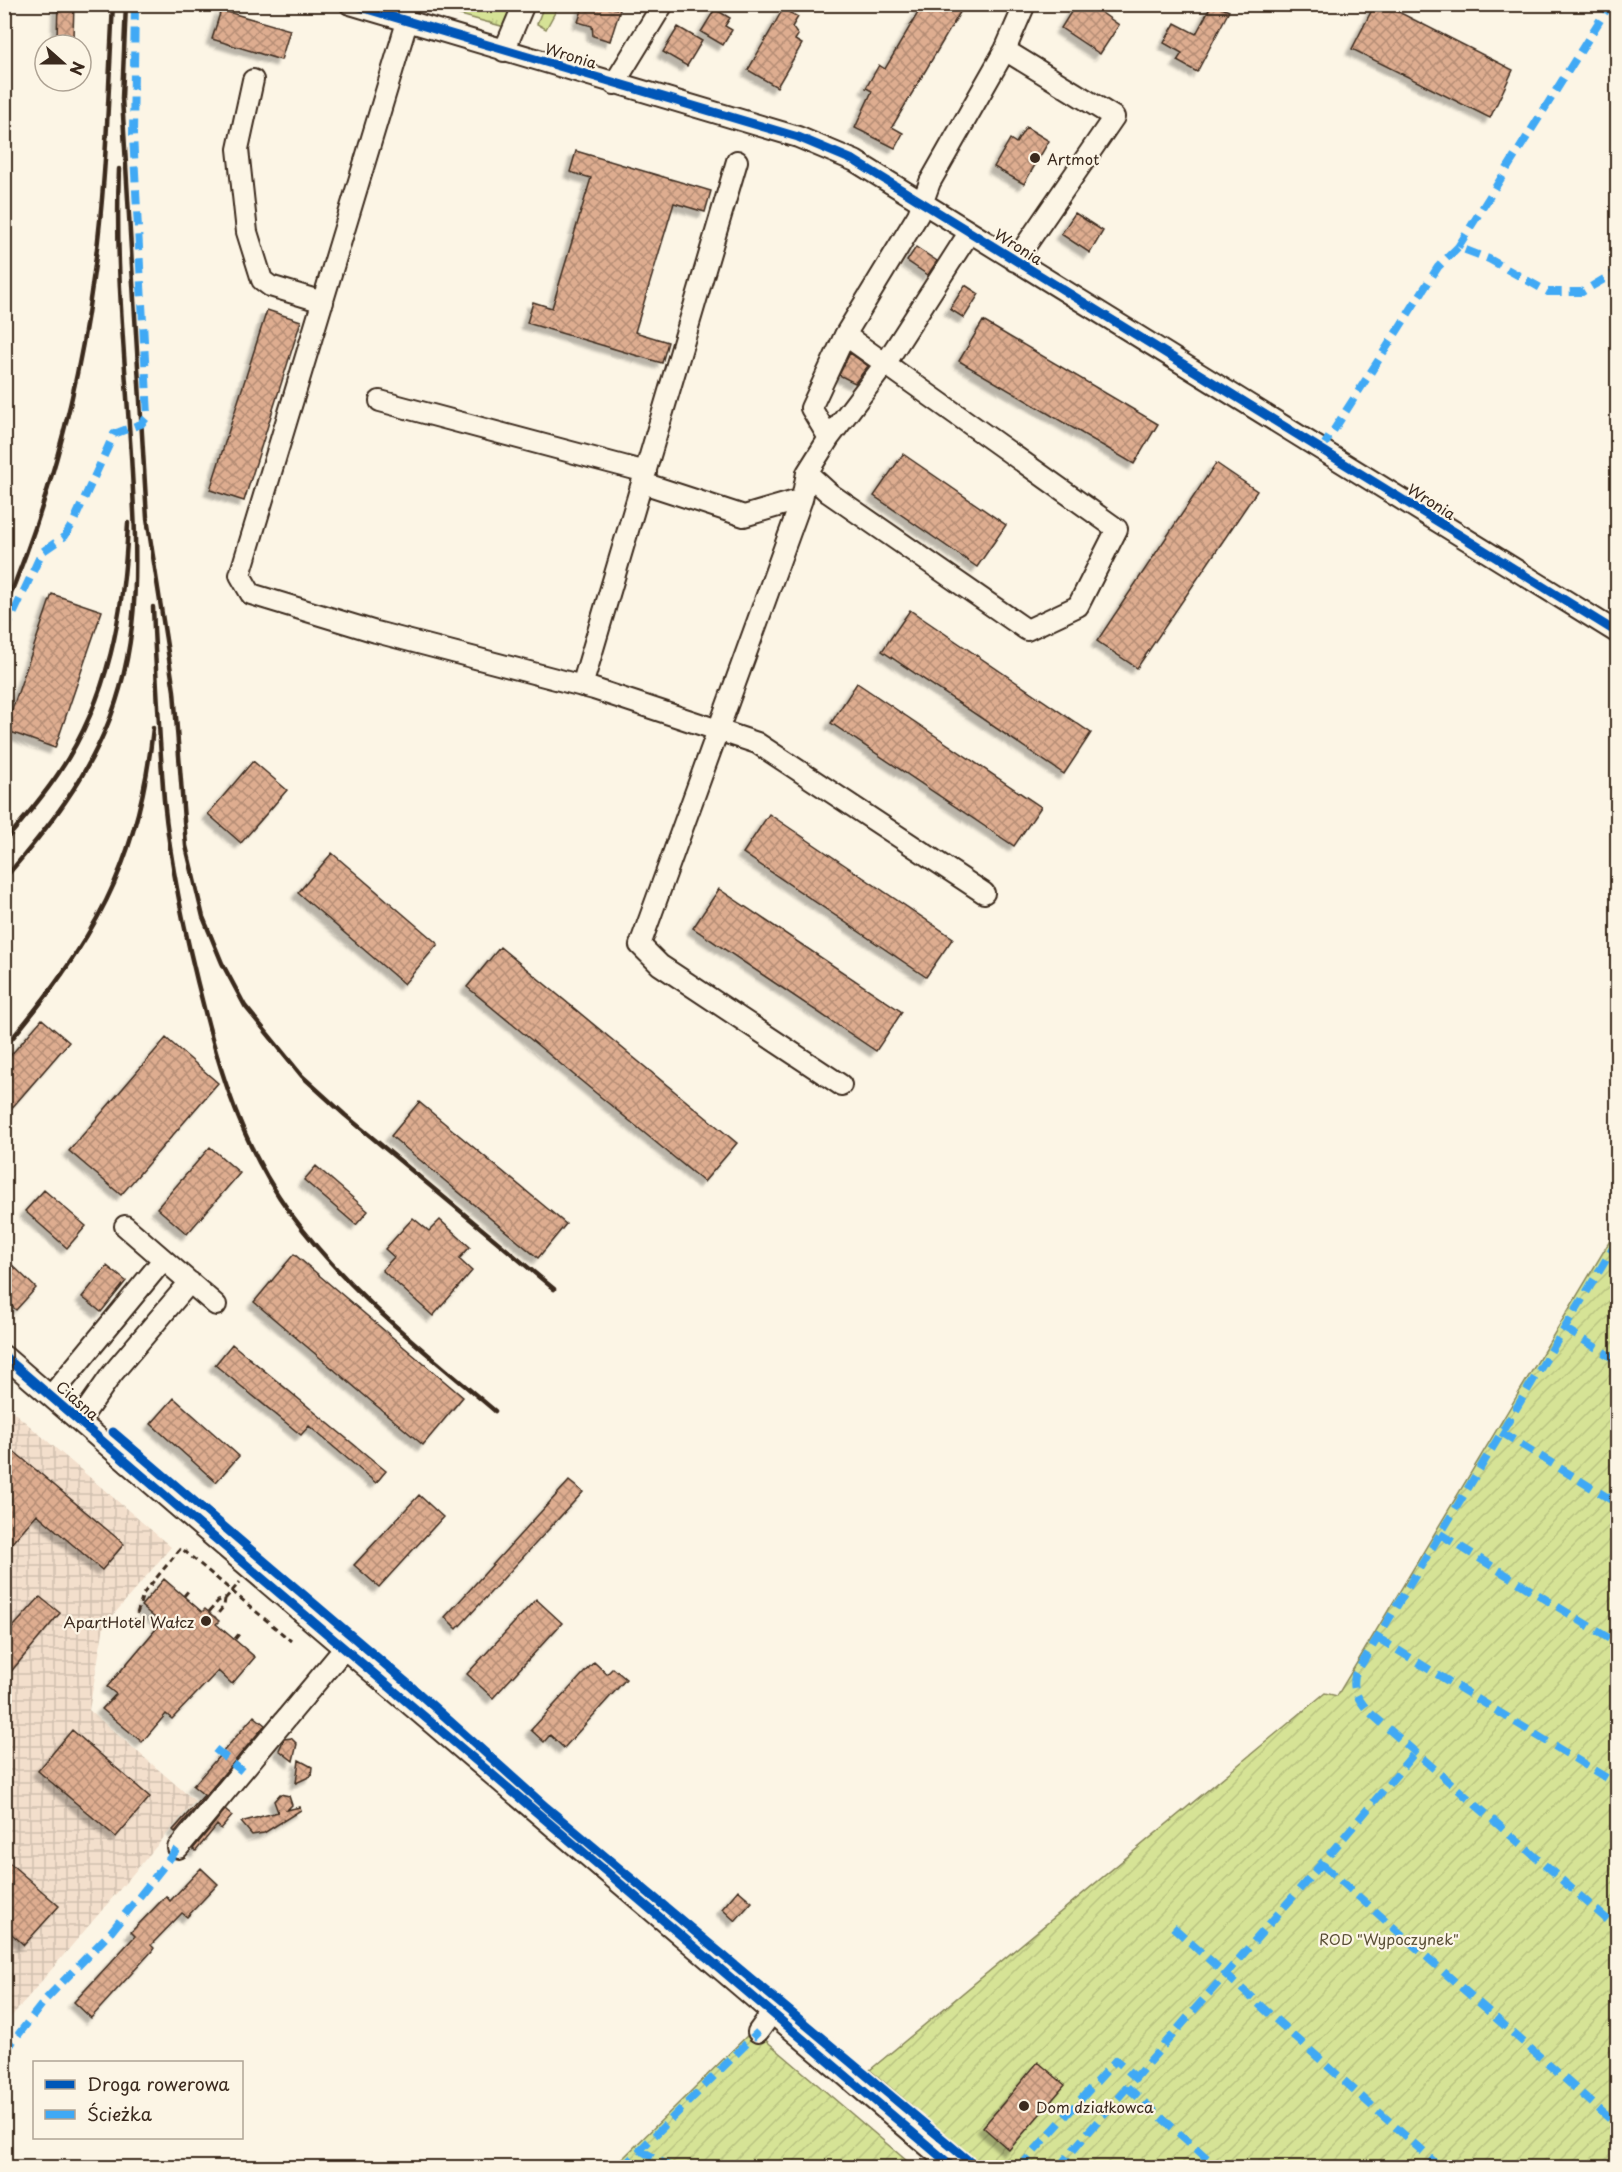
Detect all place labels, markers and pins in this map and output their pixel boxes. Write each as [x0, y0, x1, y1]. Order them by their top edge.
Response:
place label: Artmot [1047, 147, 1099, 170]
marker: Artmot [1028, 151, 1042, 165]
place label: ApartHotel Wałcz [63, 1610, 194, 1633]
marker: ApartHotel Wałcz [199, 1614, 213, 1628]
place label: Dom działkowca [1036, 2095, 1154, 2118]
marker: Dom działkowca [1017, 2099, 1031, 2113]

